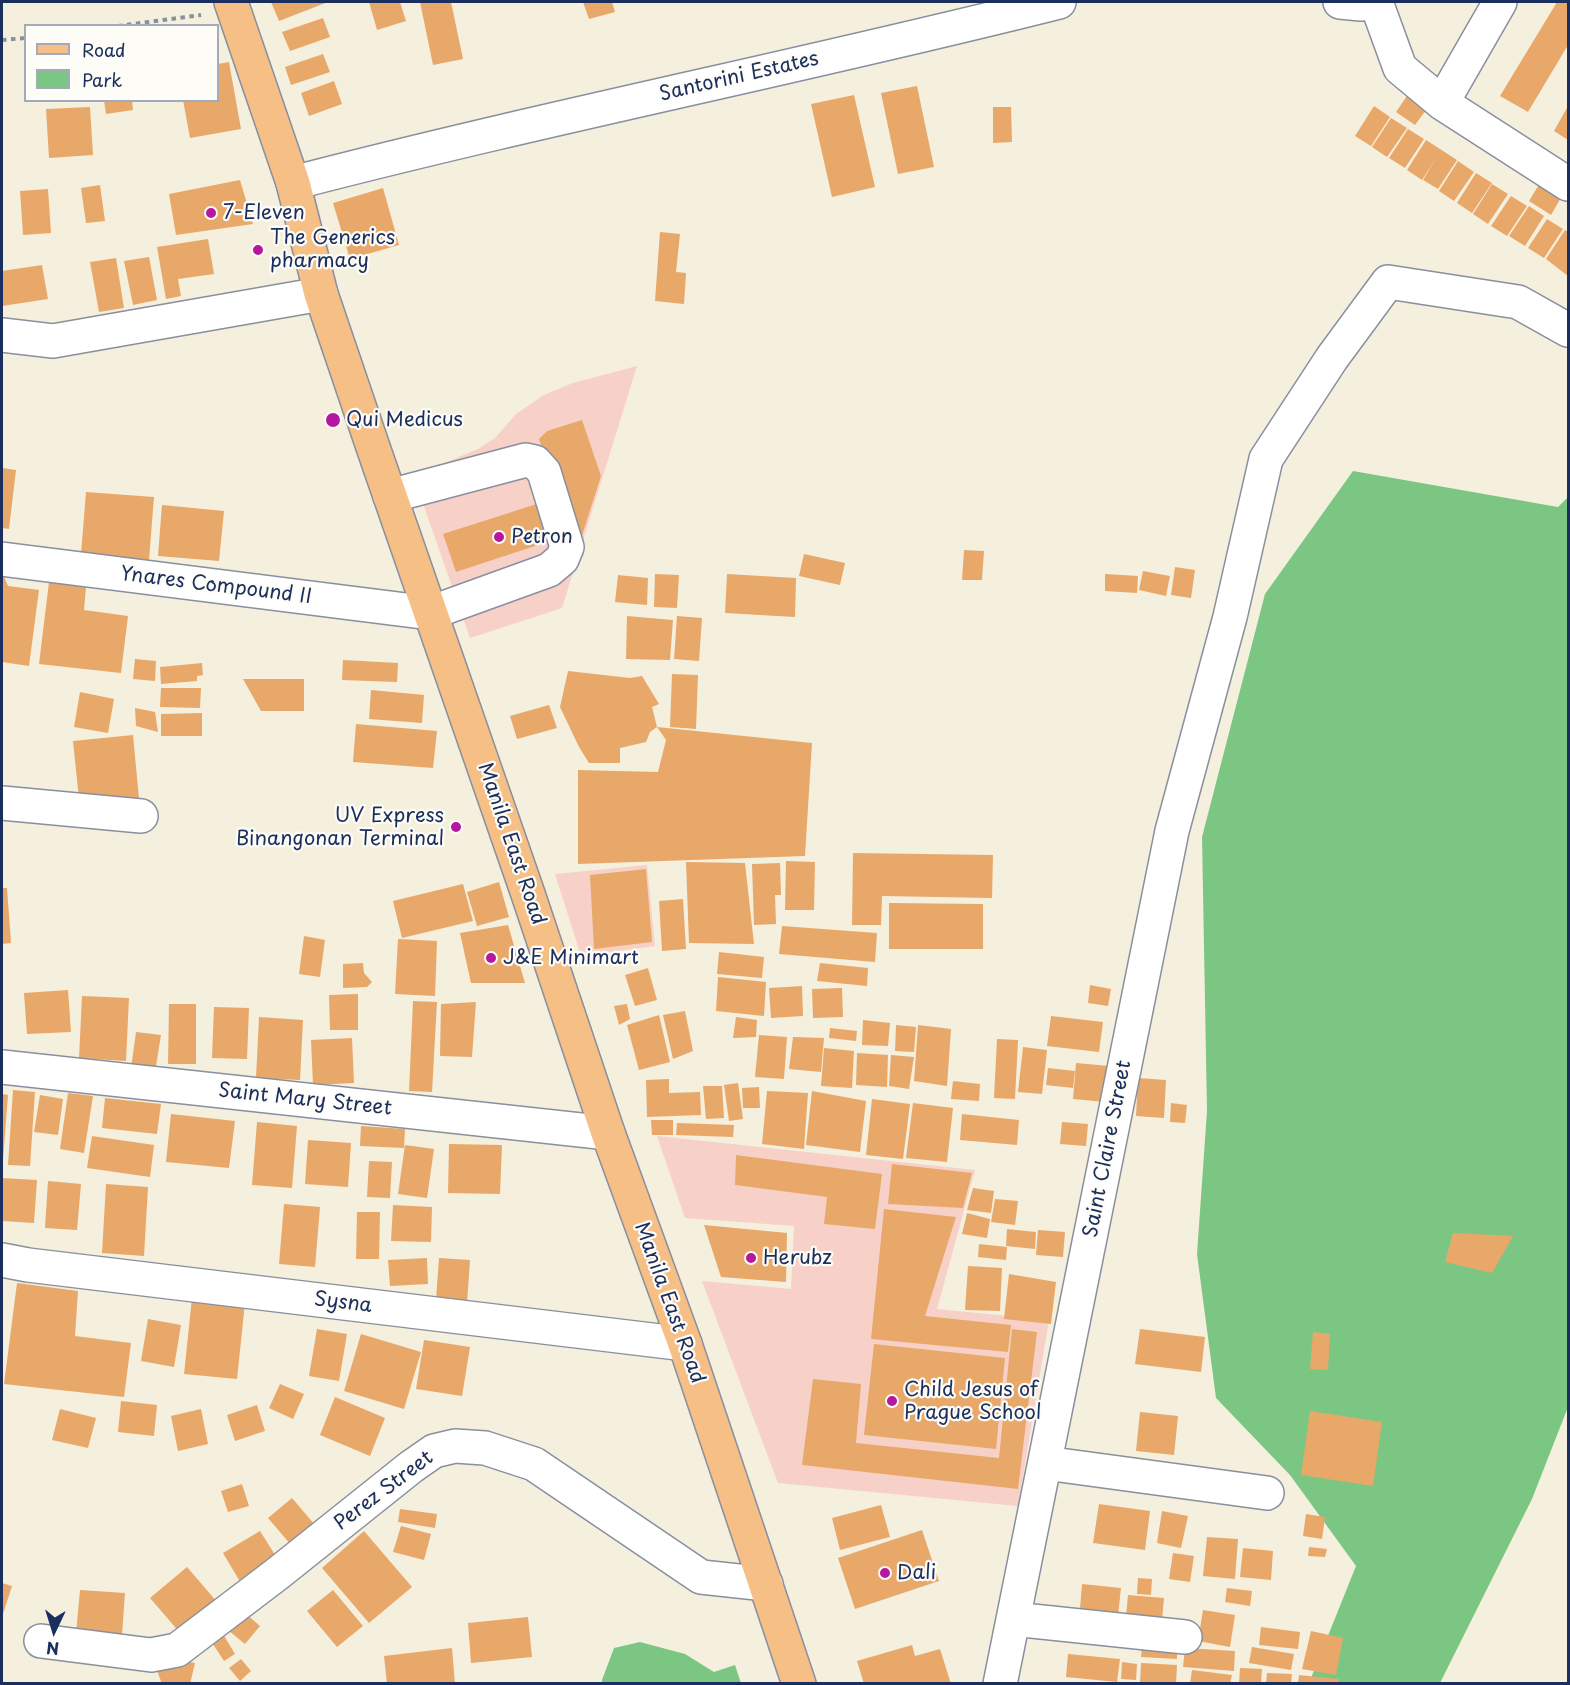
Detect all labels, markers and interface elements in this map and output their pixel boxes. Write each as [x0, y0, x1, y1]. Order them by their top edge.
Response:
legend [24, 24, 219, 102]
text: Road [82, 36, 126, 63]
street label: Santorini Estates [657, 47, 821, 107]
text: Park [82, 66, 122, 93]
place label: 7-Eleven [223, 201, 305, 225]
marker: 7-Eleven [204, 206, 218, 220]
place label: The Generics pharmacy [270, 226, 395, 273]
marker: The Generics pharmacy [251, 243, 265, 257]
place label: Qui Medicus [346, 408, 463, 432]
marker: Qui Medicus [324, 411, 342, 429]
place label: Petron [511, 525, 573, 549]
marker: Petron [492, 530, 506, 544]
street label: Ynares Compound II [119, 562, 313, 610]
street label: Manila East Road [472, 760, 550, 928]
place label: UV Express Binangonan Terminal [236, 804, 444, 851]
marker: UV Express Binangonan Terminal [449, 820, 463, 834]
place label: J&E Minimart [503, 946, 639, 970]
marker: J&E Minimart [484, 951, 498, 965]
street label: Saint Claire Street [1079, 1058, 1137, 1240]
street label: Saint Mary Street [217, 1079, 393, 1121]
street label: Manila East Road [629, 1219, 709, 1387]
place label: Herubz [763, 1246, 832, 1270]
marker: Herubz [744, 1251, 758, 1265]
street label: Sysna [313, 1288, 373, 1318]
place label: Child Jesus of Prague School [904, 1378, 1042, 1425]
marker: Child Jesus of Prague School [885, 1394, 899, 1408]
street label: Perez Street [330, 1446, 438, 1536]
place label: Dali [897, 1561, 936, 1585]
marker: Dali [878, 1566, 892, 1580]
north arrow [24, 1601, 84, 1661]
text: N [46, 1637, 60, 1661]

